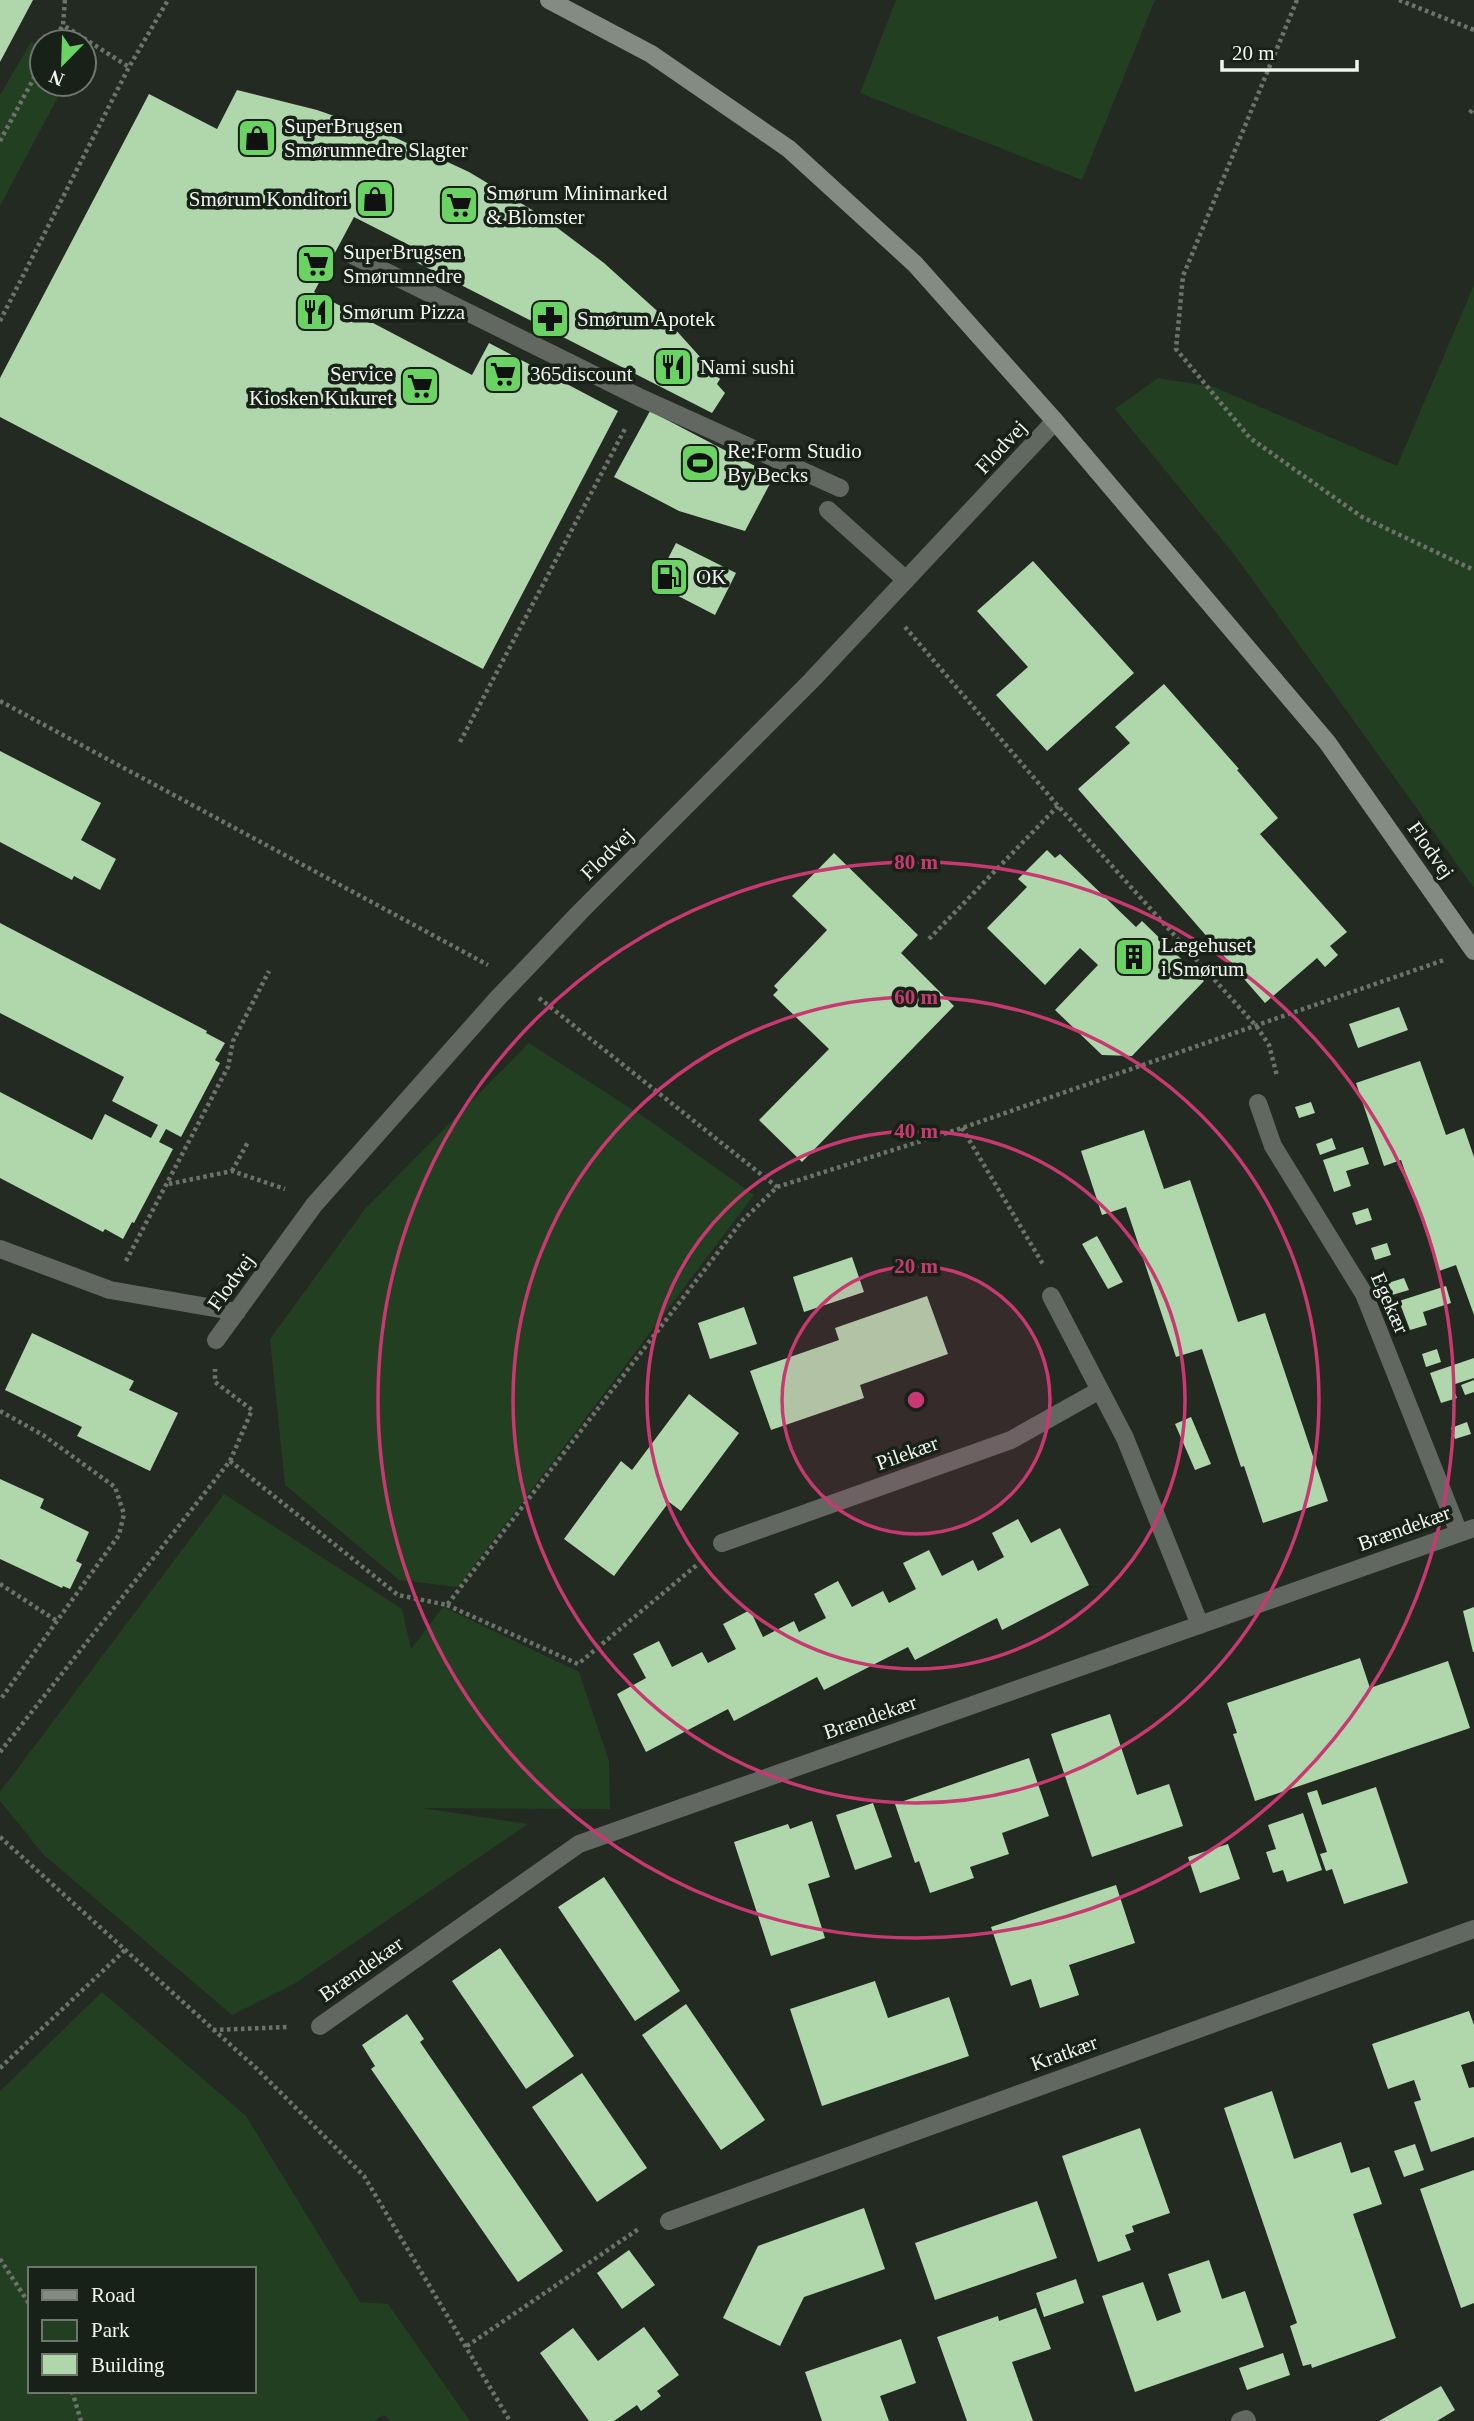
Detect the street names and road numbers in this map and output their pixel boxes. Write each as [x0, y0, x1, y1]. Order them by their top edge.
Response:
street label: Flodvej [970, 415, 1032, 479]
street label: Flodvej [1403, 817, 1459, 883]
street label: Flodvej [576, 823, 638, 885]
street label: Flodvej [202, 1249, 260, 1315]
street label: Egekær [1366, 1269, 1414, 1337]
street label: Pilekær [873, 1431, 941, 1475]
street label: Brændekær [1354, 1500, 1454, 1556]
street label: Brændekær [820, 1690, 920, 1744]
street label: Brændekær [314, 1931, 408, 2007]
street label: Kratkær [1028, 2030, 1100, 2076]

